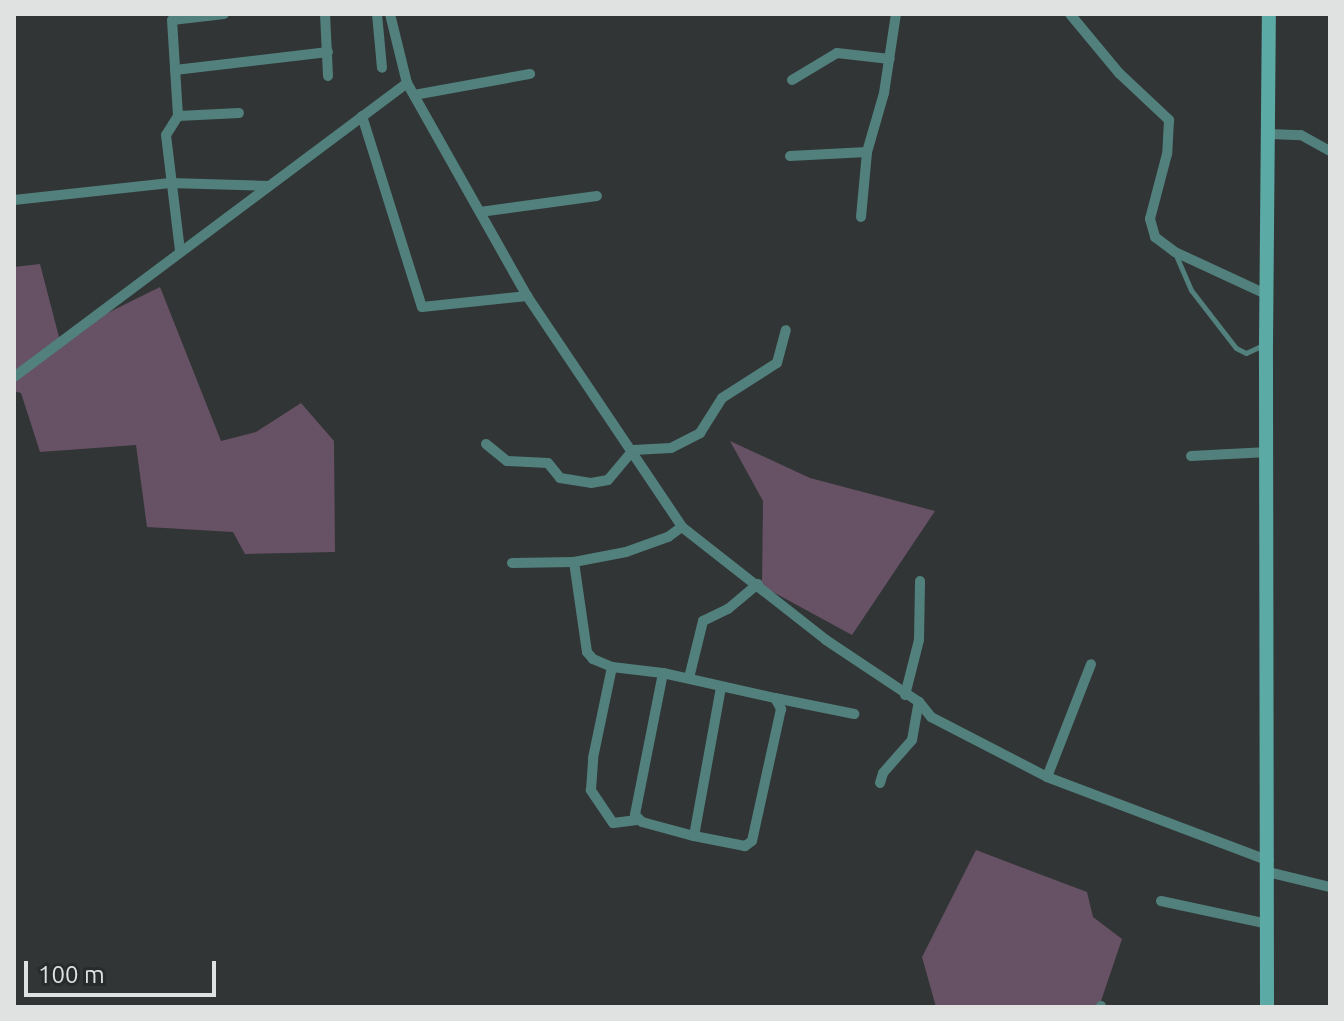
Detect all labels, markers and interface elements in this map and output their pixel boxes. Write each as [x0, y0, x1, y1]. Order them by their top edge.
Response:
scale bar [28, 945, 220, 995]
text: 100 m [38, 961, 105, 988]

